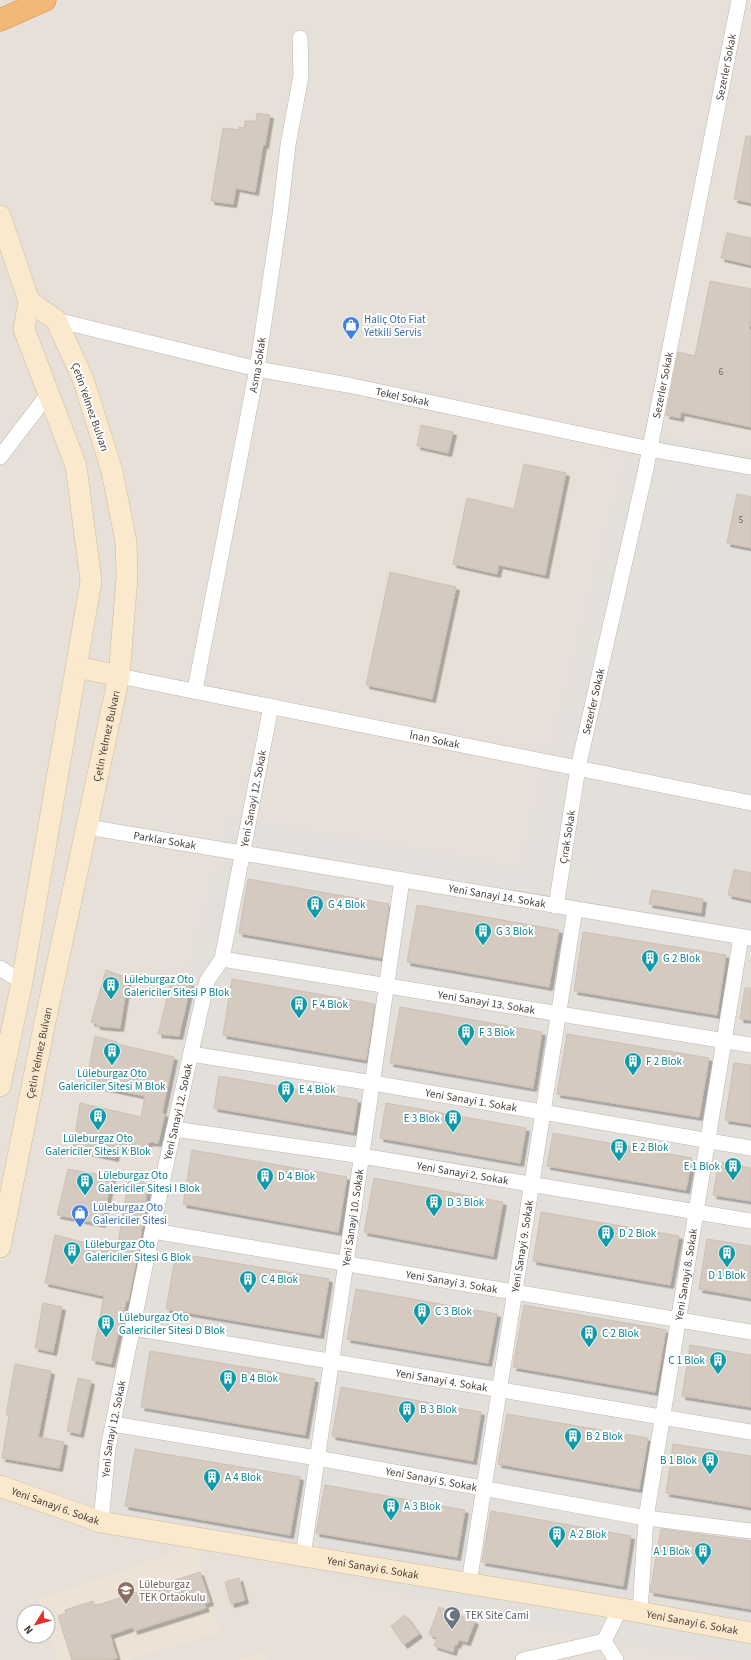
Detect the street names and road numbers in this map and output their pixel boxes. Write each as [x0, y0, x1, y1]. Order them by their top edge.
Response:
street label: Sezerler Sokak [712, 32, 740, 102]
street label: Asma Sokak [245, 336, 269, 394]
street label: Sezerler Sokak [649, 350, 677, 420]
street label: Çetin Yelmez Bulvarı [68, 361, 112, 453]
street label: Tekel Sokak [374, 384, 431, 410]
street label: Sezerler Sokak [578, 666, 608, 736]
street label: Çetin Yelmez Bulvarı [89, 689, 123, 783]
street label: İnan Sokak [408, 727, 462, 752]
street label: Yeni Sanayi 12. Sokak [236, 748, 270, 849]
street label: Çırak Sokak [555, 809, 579, 865]
street label: Parklar Sokak [133, 827, 198, 853]
street label: Yeni Sanayi 14. Sokak [447, 880, 548, 911]
street label: Yeni Sanayi 13. Sokak [436, 987, 537, 1017]
street label: Çetin Yelmez Bulvarı [22, 1006, 55, 1100]
street label: Yeni Sanayi 12. Sokak [160, 1061, 196, 1162]
street label: Yeni Sanayi 1. Sokak [423, 1084, 519, 1115]
street label: Yeni Sanayi 2. Sokak [415, 1158, 510, 1188]
street label: Yeni Sanayi 10. Sokak [338, 1167, 367, 1268]
street label: Yeni Sanayi 9. Sokak [507, 1199, 537, 1294]
street label: Yeni Sanayi 8. Sokak [671, 1227, 701, 1322]
street label: Yeni Sanayi 3. Sokak [404, 1266, 499, 1297]
street label: Yeni Sanayi 4. Sokak [394, 1365, 489, 1395]
street label: Yeni Sanayi 12. Sokak [98, 1379, 129, 1479]
street label: Yeni Sanayi 5. Sokak [383, 1463, 479, 1495]
street label: Yeni Sanayi 6. Sokak [8, 1483, 102, 1529]
street label: Yeni Sanayi 6. Sokak [325, 1552, 421, 1583]
street label: Yeni Sanayi 6. Sokak [644, 1606, 740, 1638]

